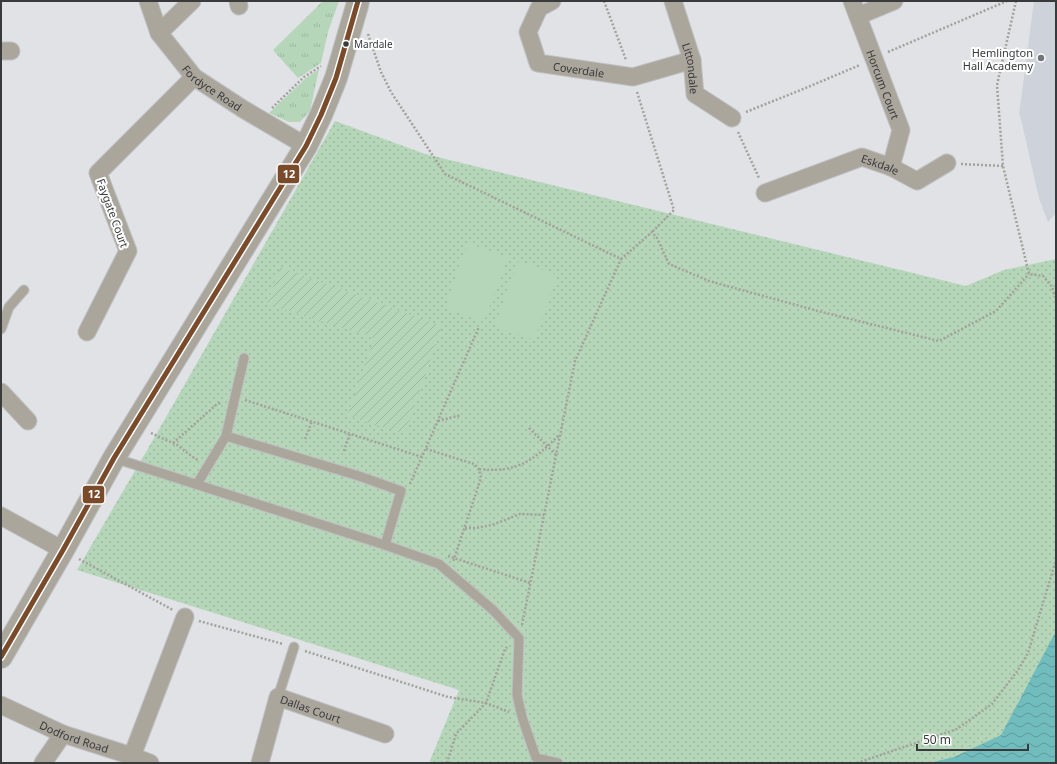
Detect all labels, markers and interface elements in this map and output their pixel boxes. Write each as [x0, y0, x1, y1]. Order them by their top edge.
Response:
place label: Mardale [354, 37, 393, 51]
marker: Mardale [341, 39, 351, 49]
street label: Littondale [679, 41, 702, 95]
place label: Hemlington Hall Academy [963, 45, 1033, 73]
street label: Horcum Court [864, 47, 904, 121]
marker: Hemlington Hall Academy [1036, 53, 1046, 63]
street label: Coverdale [552, 58, 605, 80]
street label: Fordyce Road [179, 61, 245, 114]
street label: Eskdale [859, 150, 902, 178]
line badge: 12 [277, 164, 300, 184]
text: 12 [283, 166, 295, 181]
street label: Faygate Court [94, 176, 132, 250]
line badge: 12 [82, 485, 105, 504]
text: 12 [88, 486, 100, 501]
street label: Dallas Court [278, 691, 343, 726]
street label: Dodford Road [38, 717, 111, 756]
scale bar [917, 726, 1028, 752]
text: 50 m [923, 731, 951, 748]

